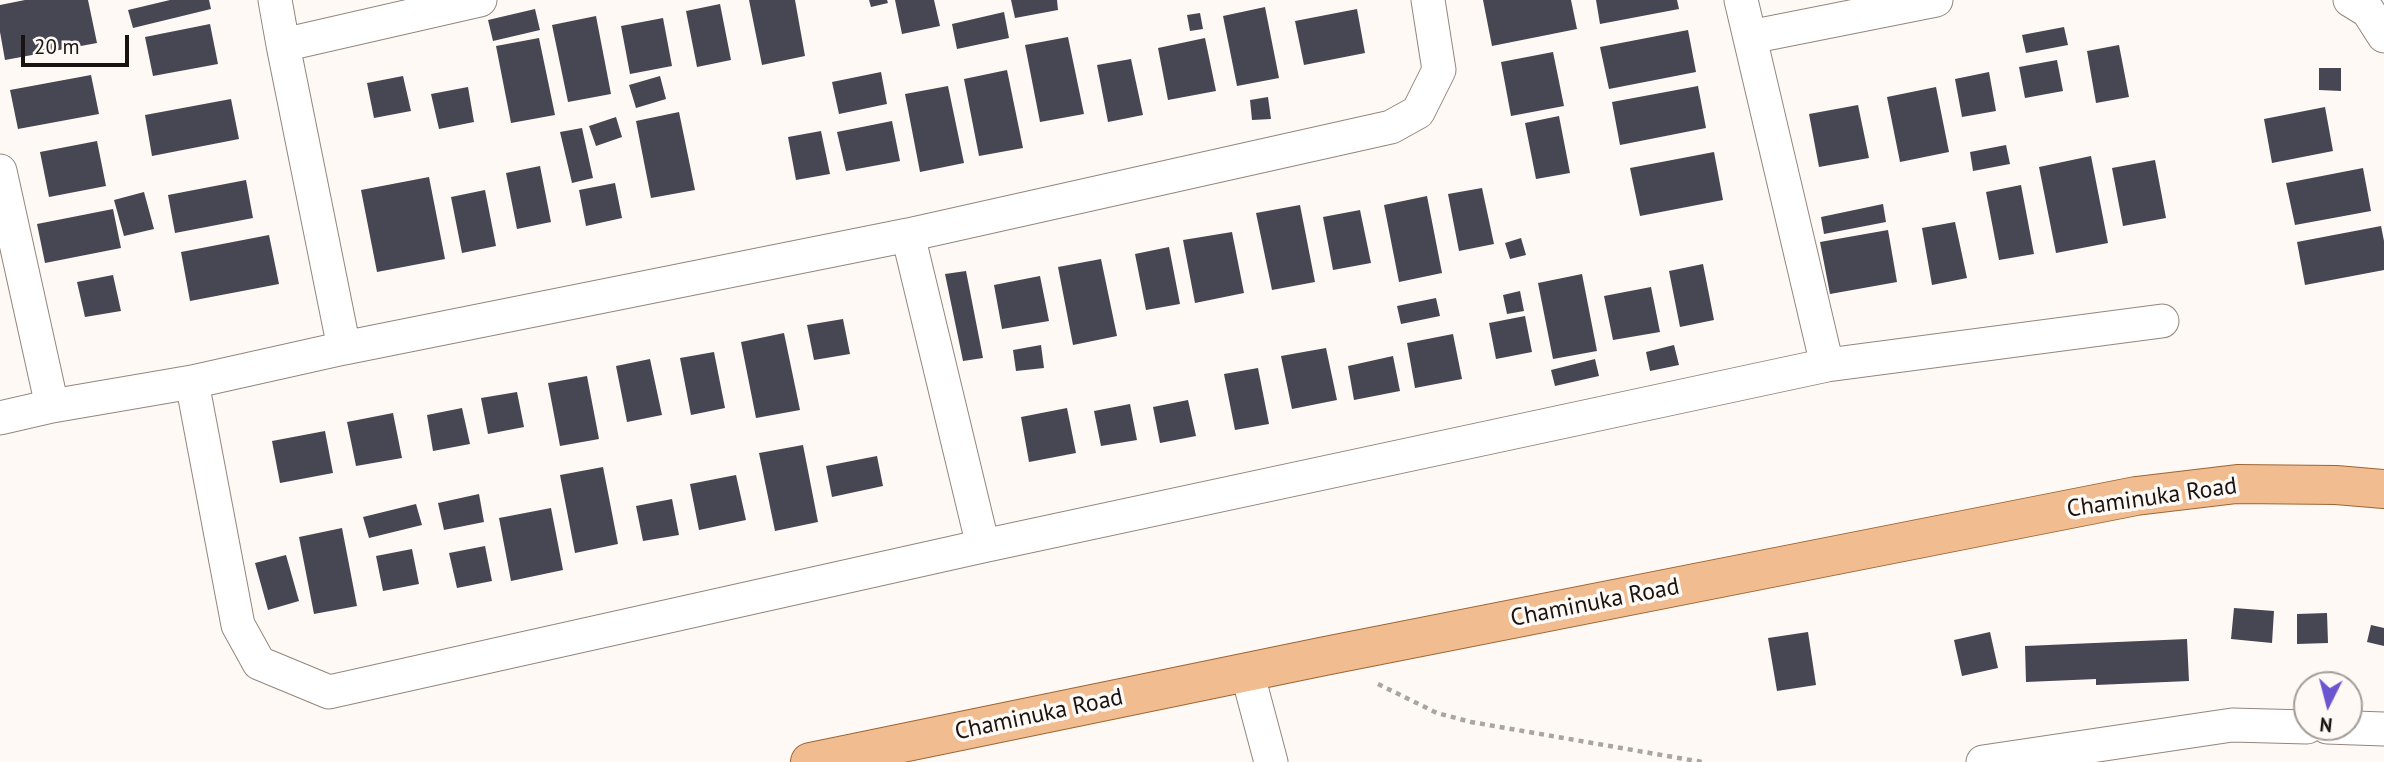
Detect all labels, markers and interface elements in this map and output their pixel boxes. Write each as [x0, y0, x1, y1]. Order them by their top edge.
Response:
scale bar [24, 21, 133, 65]
text: 20 m [34, 33, 80, 60]
street label: Chaminuka Road [2065, 472, 2239, 524]
street label: Chaminuka Road [1508, 573, 1682, 633]
north arrow [2293, 671, 2363, 741]
street label: Chaminuka Road [952, 683, 1126, 747]
text: N [2319, 712, 2333, 737]

